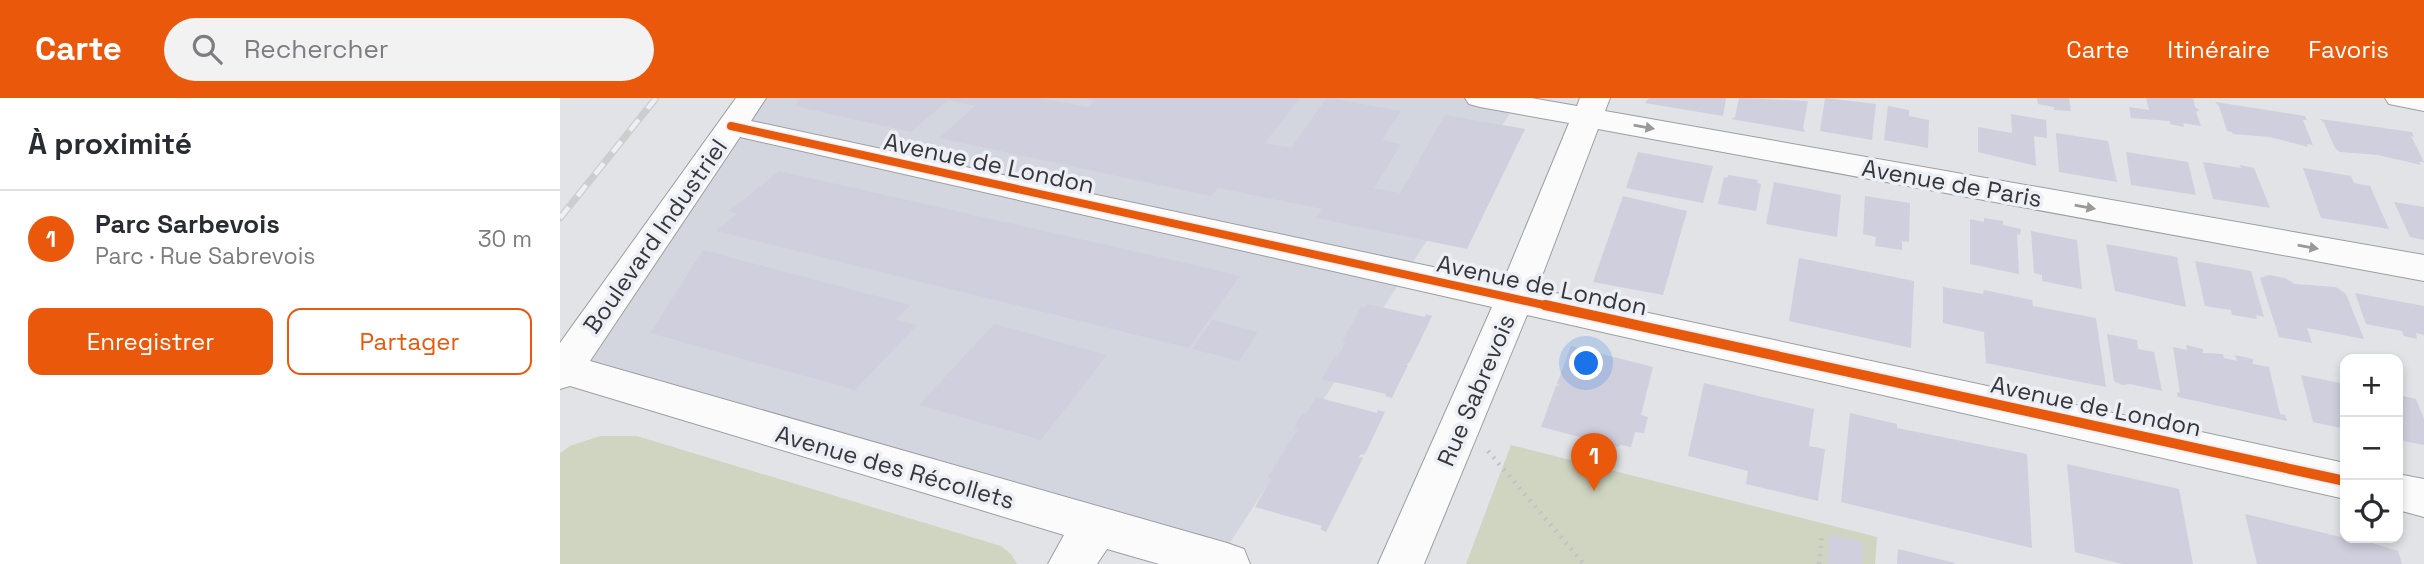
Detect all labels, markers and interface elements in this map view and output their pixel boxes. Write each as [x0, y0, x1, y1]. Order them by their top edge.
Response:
search box [164, 18, 654, 81]
text: Carte [35, 28, 122, 70]
icon: search [188, 30, 226, 68]
text: Rechercher [244, 32, 389, 66]
text: Carte [2066, 34, 2129, 65]
text: Itinéraire [2167, 34, 2270, 65]
text: Favoris [2308, 34, 2389, 65]
one-way arrow [1633, 122, 1655, 133]
text: À proximité [28, 124, 192, 163]
street label: Avenue de London [881, 126, 1097, 200]
street label: Boulevard Industriel [576, 133, 734, 339]
street label: Avenue de Paris [1860, 152, 2044, 214]
one-way arrow [2074, 202, 2096, 213]
text: Parc Sarbevois [95, 207, 280, 241]
text: 1 [46, 224, 56, 254]
text: 30 m [478, 224, 532, 254]
text: Parc · Rue Sabrevois [95, 241, 315, 271]
one-way arrow [2297, 242, 2319, 253]
street label: Avenue de London [1434, 248, 1650, 322]
button: Enregistrer [28, 308, 273, 375]
button: Partager [287, 308, 532, 375]
street label: Rue Sabrevois [1430, 309, 1522, 471]
your location [1569, 346, 1603, 380]
map controls [2340, 354, 2403, 543]
button: + [2340, 354, 2403, 417]
street label: Avenue de London [1988, 369, 2204, 443]
button: − [2340, 417, 2403, 480]
street label: Avenue des Récollets [772, 418, 1018, 516]
pin: 1 [1571, 433, 1617, 491]
button: locate [2340, 480, 2403, 543]

